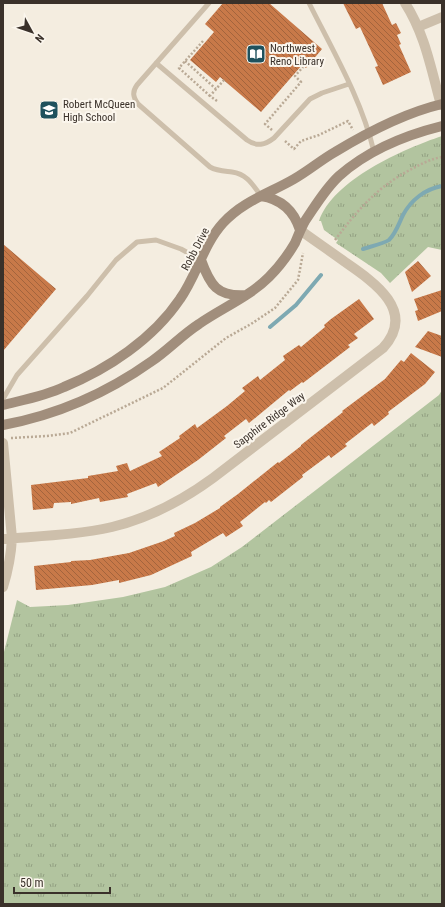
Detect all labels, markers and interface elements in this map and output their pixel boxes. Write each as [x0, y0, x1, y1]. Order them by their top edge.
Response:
north arrow [12, 12, 52, 52]
text: N [32, 31, 46, 45]
place label: Northwest Reno Library [270, 42, 324, 68]
library icon: Northwest Reno Library [245, 43, 267, 65]
place label: Robert McQueen High School [63, 98, 135, 124]
school or university icon: Robert McQueen High School [38, 99, 60, 121]
street label: Robb Drive [179, 226, 212, 273]
street label: Sapphire Ridge Way [231, 389, 308, 451]
scale bar [14, 869, 110, 895]
text: 50 m [20, 876, 44, 890]

